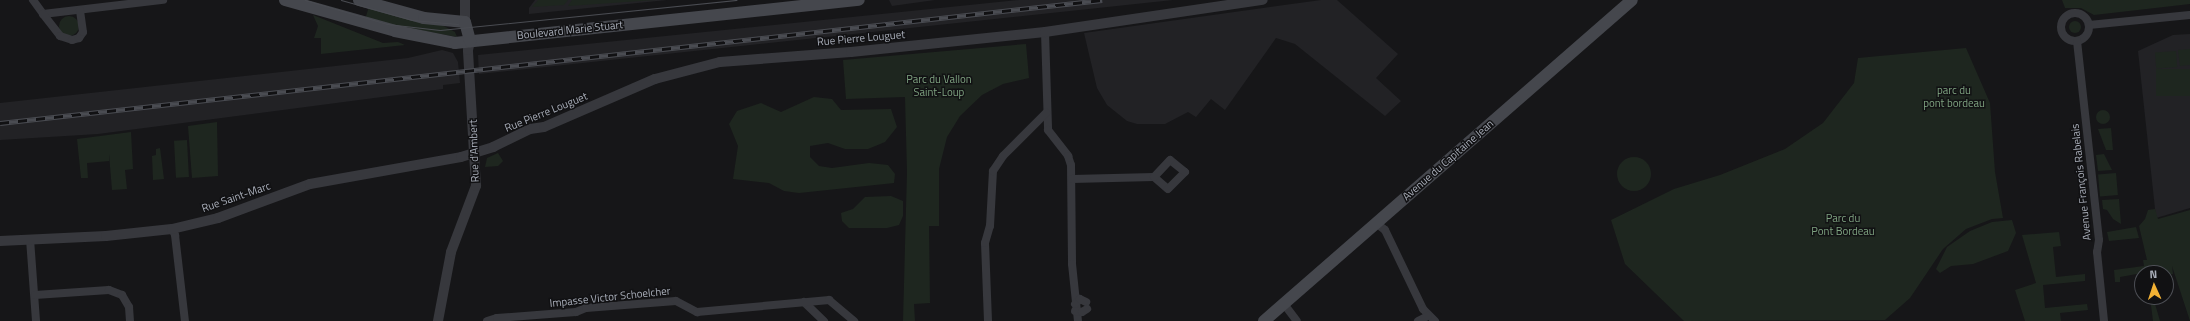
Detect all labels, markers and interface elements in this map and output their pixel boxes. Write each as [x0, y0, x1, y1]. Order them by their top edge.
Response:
street label: Boulevard Marie Stuart [516, 18, 624, 42]
street label: Rue Pierre Louguet [816, 28, 906, 48]
park label: Parc du Vallon Saint-Loup [906, 73, 972, 99]
park label: parc du pont bordeau [1923, 84, 1985, 110]
street label: Rue Pierre Louguet [503, 89, 589, 135]
street label: Avenue du Capitaine Jean [1400, 117, 1496, 203]
street label: Rue d'Ambert [466, 119, 482, 183]
street label: Avenue François Rabelais [2068, 123, 2094, 241]
street label: Rue Saint-Marc [200, 179, 272, 215]
park label: Parc du Pont Bordeau [1811, 212, 1875, 238]
north arrow [2134, 265, 2174, 305]
text: N [2149, 266, 2158, 282]
street label: Impasse Victor Schoelcher [549, 284, 671, 310]

